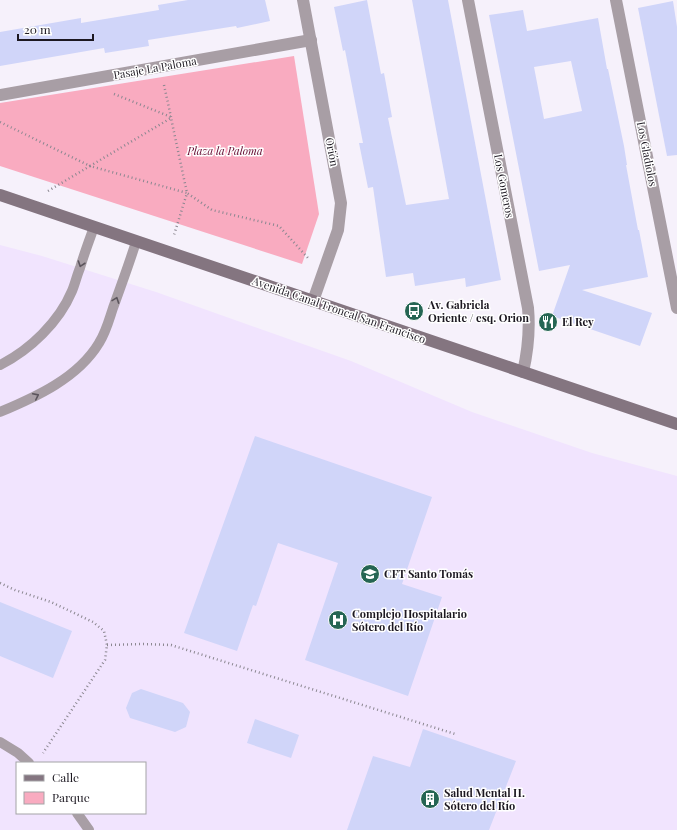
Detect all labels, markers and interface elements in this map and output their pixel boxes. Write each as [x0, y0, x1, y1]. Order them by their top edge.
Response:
scale bar [18, 16, 93, 42]
text: 20 m [24, 21, 51, 37]
street label: Pasaje La Paloma [112, 53, 198, 82]
street label: Los Gladiolos [634, 120, 661, 188]
street label: Orión [322, 136, 343, 168]
park label: Plaza la Paloma [186, 143, 263, 158]
street label: Los Gomeros [491, 153, 518, 219]
one-way arrow [77, 260, 86, 267]
street label: Avenida Canal Troncal San Francisco [250, 272, 428, 346]
one-way arrow [111, 296, 120, 303]
place label: Av. Gabriela Oriente / esq. Orion [427, 297, 529, 325]
bus stop icon: Av. Gabriela Oriente / esq. Orion [403, 300, 425, 322]
restaurant icon: El Rey [537, 311, 559, 333]
place label: El Rey [562, 314, 594, 329]
one-way arrow [31, 393, 39, 401]
school or university icon: CFT Santo Tomás [359, 563, 381, 585]
place label: CFT Santo Tomás [384, 566, 473, 581]
place label: Complejo Hospitalario Sótero del Río [352, 606, 467, 634]
hospital icon: Complejo Hospitalario Sótero del Río [327, 609, 349, 631]
legend [16, 762, 146, 814]
text: Calle [52, 769, 79, 785]
place label: Salud Mental H. Sótero del Río [444, 785, 525, 813]
building icon: Salud Mental H. Sótero del Río [419, 788, 441, 810]
text: Parque [52, 789, 90, 805]

